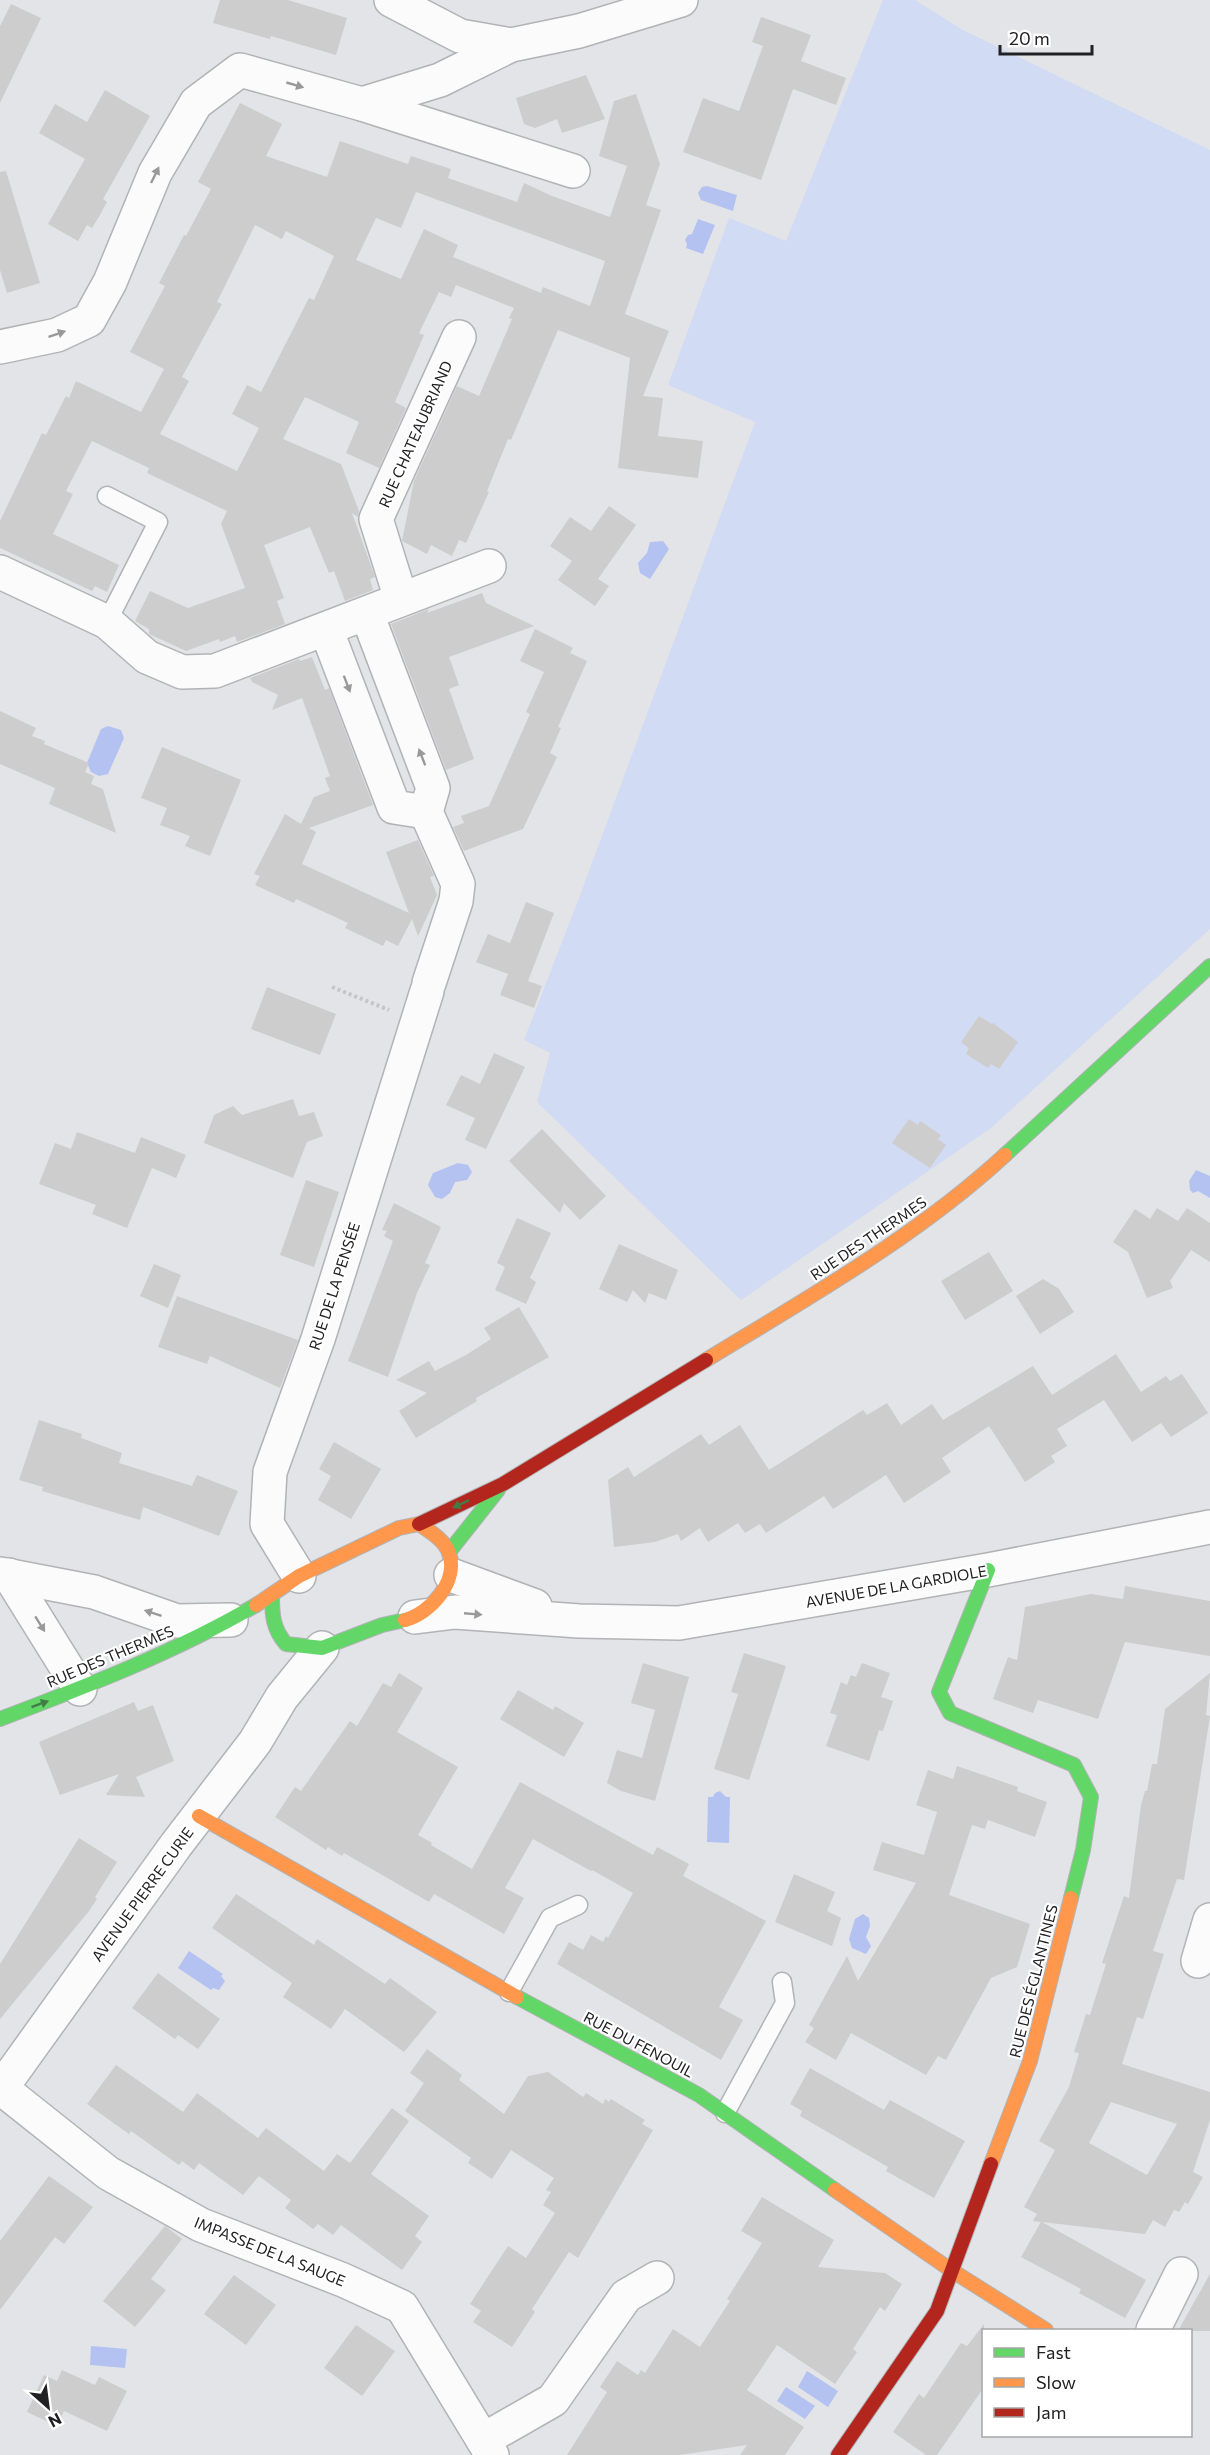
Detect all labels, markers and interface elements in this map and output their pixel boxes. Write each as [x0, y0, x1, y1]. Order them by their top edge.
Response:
scale bar [1000, 18, 1092, 56]
text: 20 m [1009, 27, 1050, 49]
one-way arrow [286, 81, 304, 90]
one-way arrow [151, 166, 160, 183]
one-way arrow [48, 328, 66, 338]
street label: RUE CHATEAUBRIAND [374, 358, 456, 510]
one-way arrow [342, 675, 352, 693]
one-way arrow [416, 748, 426, 766]
street label: RUE DES THERMES [807, 1192, 930, 1283]
street label: RUE DE LA PENSÉE [304, 1219, 363, 1352]
one-way arrow [453, 1500, 470, 1509]
street label: AVENUE DE LA GARDIOLE [804, 1561, 988, 1611]
one-way arrow [144, 1608, 162, 1617]
one-way arrow [463, 1609, 482, 1618]
one-way arrow [34, 1616, 45, 1632]
street label: RUE DES THERMES [44, 1621, 176, 1691]
one-way arrow [31, 1698, 49, 1708]
street label: AVENUE PIERRE CURIE [87, 1823, 197, 1965]
street label: RUE DES ÉGLANTINES [1004, 1902, 1061, 2059]
street label: RUE DU FENOUIL [581, 2007, 698, 2081]
street label: IMPASSE DE LA SAUGE [192, 2212, 348, 2290]
legend [982, 2329, 1192, 2437]
text: Fast [1036, 2341, 1071, 2363]
text: Slow [1036, 2371, 1076, 2393]
north arrow [18, 2377, 78, 2437]
text: Jam [1036, 2401, 1066, 2423]
text: N [46, 2409, 65, 2432]

